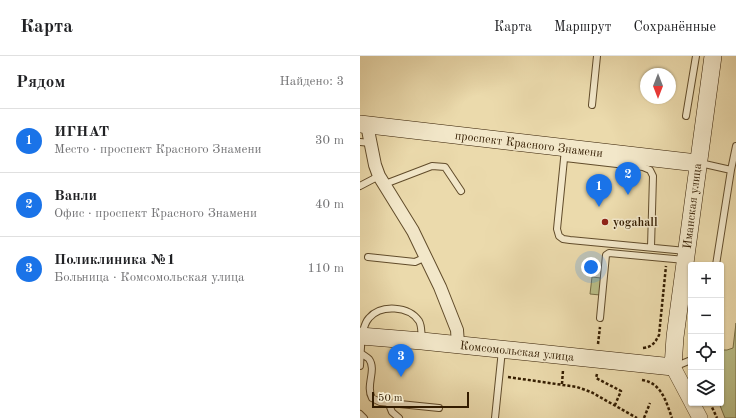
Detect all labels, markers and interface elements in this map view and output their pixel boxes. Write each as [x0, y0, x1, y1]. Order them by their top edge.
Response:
text: Карта [20, 18, 73, 37]
text: Карта [494, 20, 532, 34]
text: Маршрут [554, 20, 611, 34]
text: Сохранённые [633, 20, 716, 34]
north arrow [640, 68, 676, 104]
text: Рядом [16, 74, 65, 91]
text: Найдено: 3 [280, 75, 344, 88]
text: ИГНАТ [54, 125, 109, 140]
street label: проспект Красного Знамени [454, 130, 604, 160]
text: 1 [25, 134, 33, 147]
text: 30 m [315, 134, 344, 147]
text: Место · проспект Красного Знамени [54, 143, 262, 156]
pin: 2 [615, 162, 641, 195]
street label: Иманская улица [682, 163, 704, 250]
pin: 1 [586, 174, 612, 207]
text: Ванли [54, 189, 97, 204]
text: 2 [25, 198, 33, 211]
text: 40 m [315, 198, 344, 211]
text: Офис · проспект Красного Знамени [54, 207, 257, 220]
marker: yogahall [600, 217, 610, 227]
place label: yogahall [613, 217, 658, 229]
text: Поликлиника №1 [54, 253, 176, 268]
your location [581, 257, 601, 277]
text: 3 [25, 262, 33, 275]
text: 110 m [307, 262, 344, 275]
map controls [688, 262, 724, 406]
button: + [688, 262, 724, 298]
text: Больница · Комсомольская улица [54, 271, 245, 284]
button: − [688, 298, 724, 334]
button: locate [688, 334, 724, 370]
street label: Комсомольская улица [459, 340, 575, 364]
pin: 3 [388, 344, 414, 377]
button: layers [688, 370, 724, 406]
scale bar [372, 390, 469, 409]
text: 50 m [378, 393, 403, 404]

